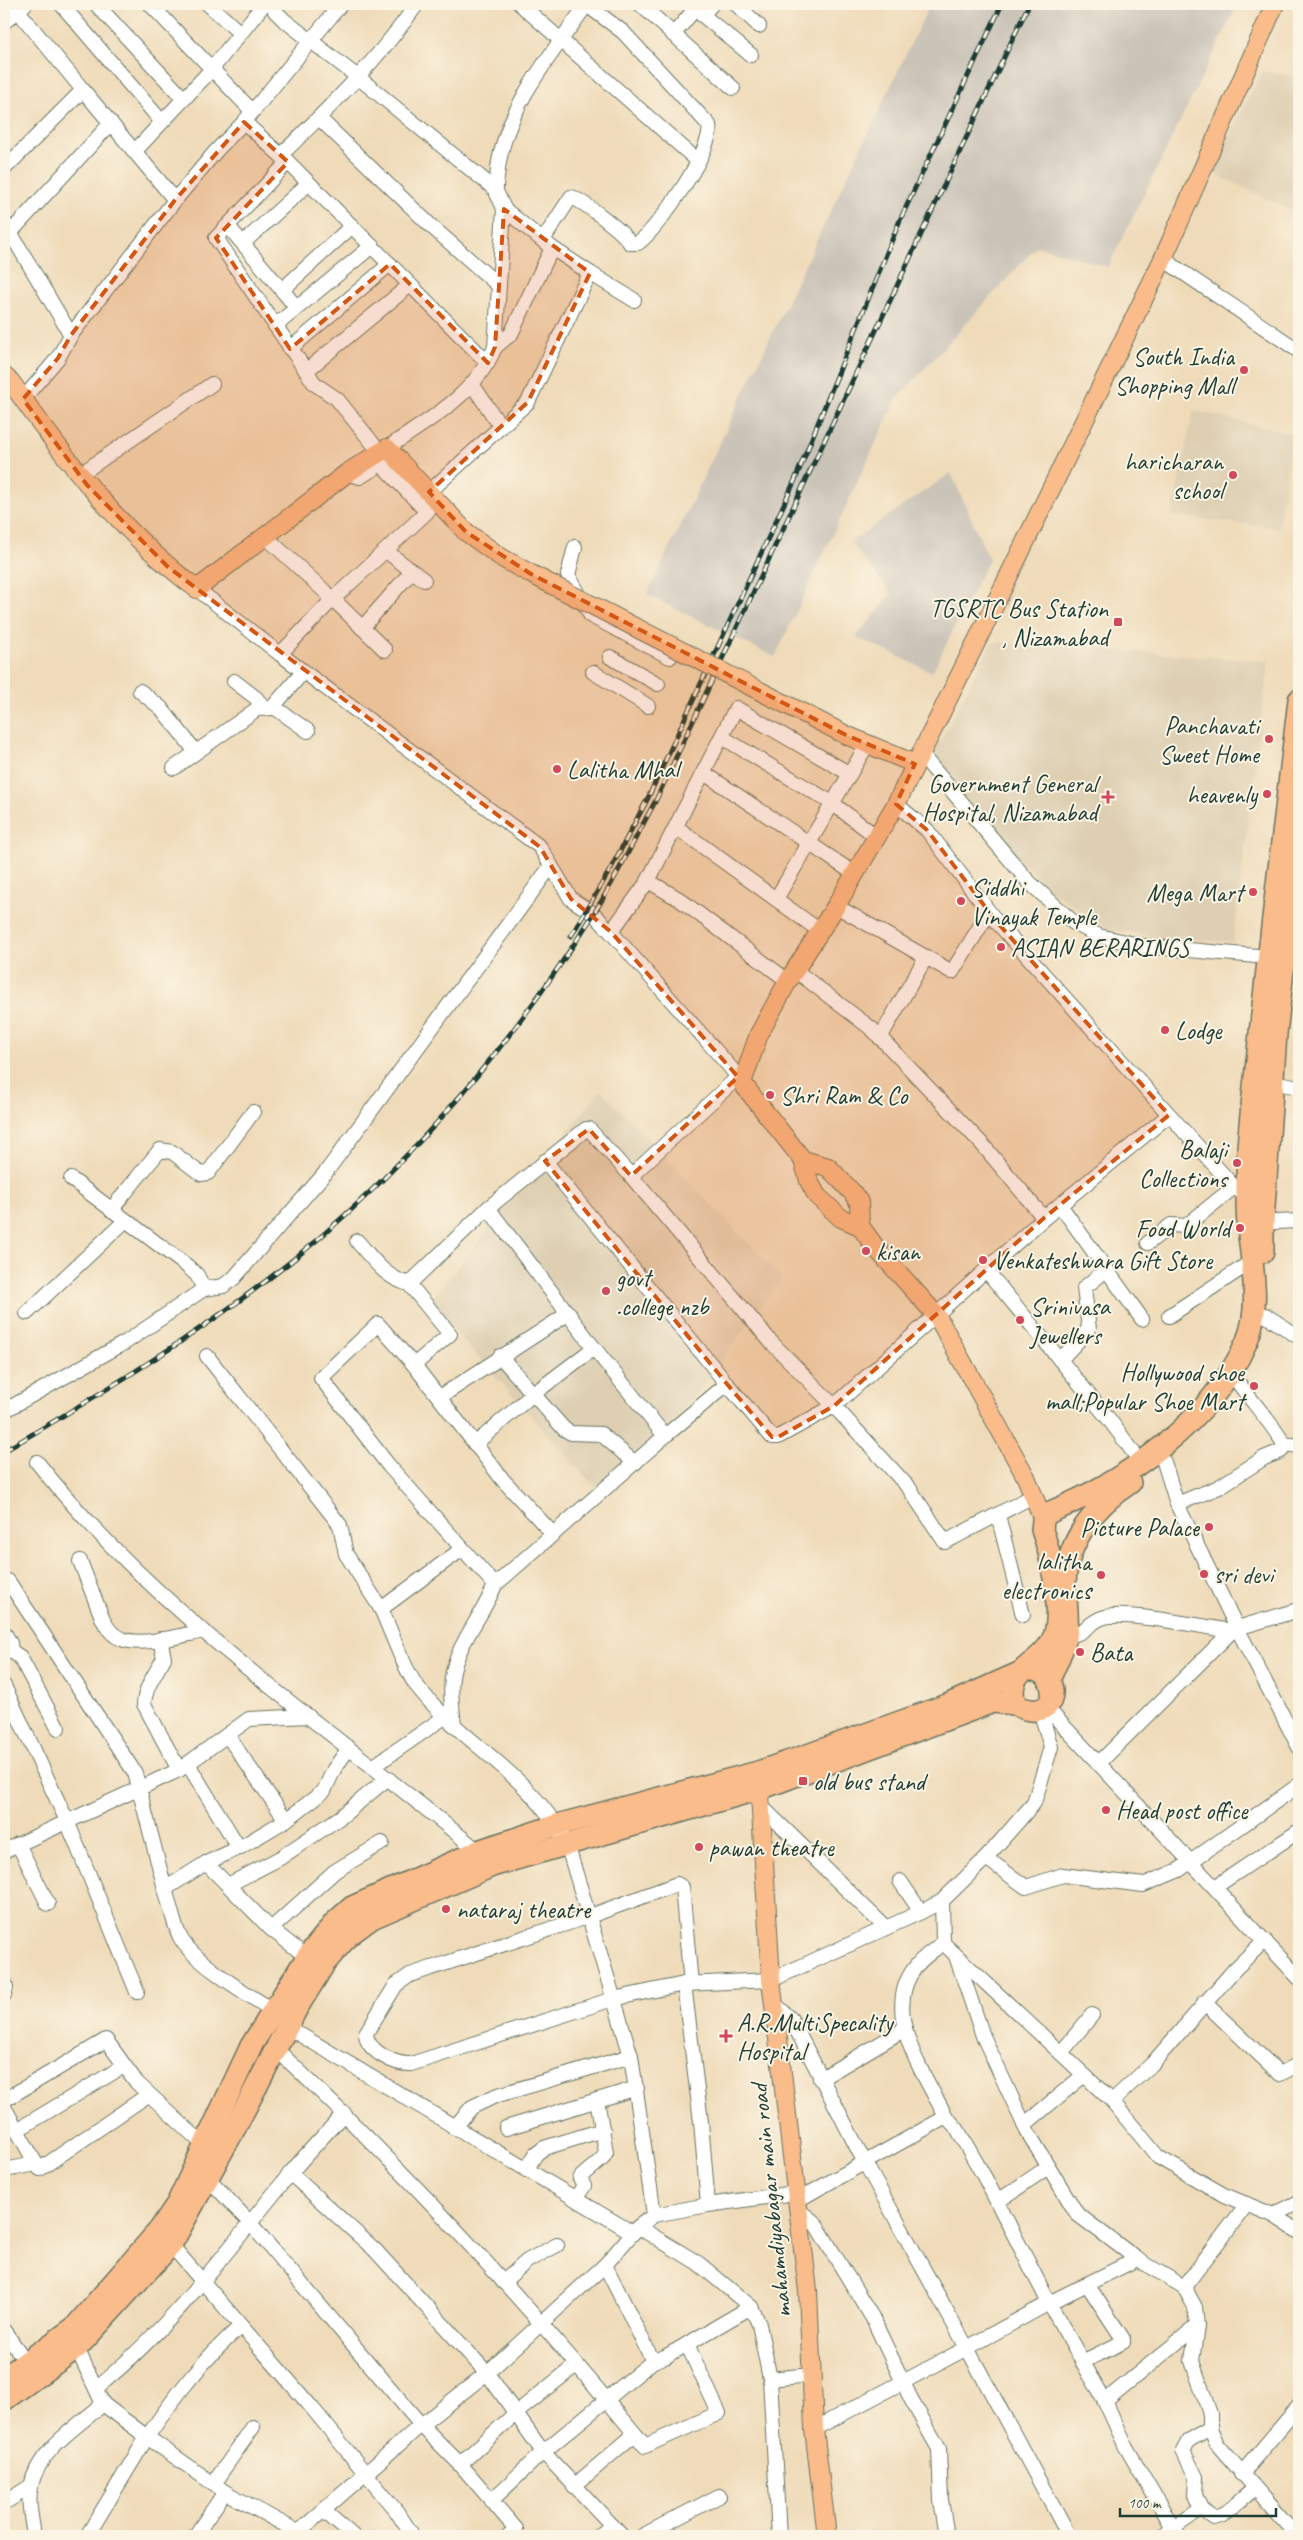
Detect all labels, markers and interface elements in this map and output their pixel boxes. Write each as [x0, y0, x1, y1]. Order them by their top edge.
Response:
place label: South India Shopping Mall [1114, 341, 1239, 402]
marker: South India Shopping Mall [1238, 364, 1250, 376]
place label: haricharan school [1124, 446, 1228, 507]
marker: haricharan school [1227, 469, 1239, 481]
place label: TGSRTC Bus Station , Nizamabad [930, 593, 1112, 654]
marker: TGSRTC Bus Station , Nizamabad [1112, 616, 1124, 628]
place label: Panchavati Sweet Home [1159, 710, 1262, 771]
marker: Panchavati Sweet Home [1263, 733, 1275, 745]
place label: Lalitha Mhal [567, 754, 683, 786]
marker: Lalitha Mhal [551, 763, 563, 775]
place label: Government General Hospital, Nizamabad [922, 768, 1102, 829]
place label: heavenly [1187, 779, 1258, 811]
marker: heavenly [1261, 788, 1273, 800]
marker: Government General Hospital, Nizamabad [1101, 790, 1115, 804]
place label: Siddhi Vinayak Temple [971, 872, 1098, 933]
place label: Mega Mart [1146, 877, 1247, 909]
marker: Mega Mart [1247, 886, 1259, 898]
marker: Siddhi Vinayak Temple [955, 895, 967, 907]
place label: ASIAN BERARINGS [1011, 932, 1192, 964]
marker: ASIAN BERARINGS [995, 941, 1007, 953]
place label: Lodge [1175, 1015, 1223, 1047]
marker: Lodge [1159, 1024, 1171, 1036]
place label: Shri Ram & Co [780, 1080, 908, 1112]
marker: Shri Ram & Co [764, 1089, 776, 1101]
place label: Balaji Collections [1139, 1134, 1230, 1195]
marker: Balaji Collections [1231, 1157, 1243, 1169]
place label: Food World [1136, 1213, 1234, 1245]
marker: Food World [1234, 1222, 1246, 1234]
place label: kisan [876, 1236, 922, 1268]
marker: kisan [860, 1245, 872, 1257]
place label: Venkateshwara Gift Store [993, 1245, 1214, 1277]
marker: Venkateshwara Gift Store [977, 1254, 989, 1266]
place label: govt .college nzb [616, 1262, 710, 1323]
marker: govt .college nzb [600, 1285, 612, 1297]
place label: Srinivasa Jewellers [1029, 1291, 1112, 1352]
marker: Srinivasa Jewellers [1014, 1314, 1026, 1326]
place label: Hollywood shoe mall;Popular Shoe Mart [1045, 1357, 1248, 1418]
marker: Hollywood shoe mall;Popular Shoe Mart [1248, 1380, 1260, 1392]
place label: Picture Palace [1080, 1512, 1201, 1544]
marker: Picture Palace [1203, 1521, 1215, 1533]
place label: lalitha electronics [1002, 1546, 1094, 1607]
place label: sri devi [1214, 1559, 1276, 1591]
marker: sri devi [1198, 1568, 1210, 1580]
marker: lalitha electronics [1095, 1569, 1107, 1581]
place label: Bata [1090, 1637, 1134, 1669]
marker: Bata [1074, 1646, 1086, 1658]
place label: old bus stand [813, 1766, 929, 1798]
marker: old bus stand [797, 1775, 809, 1787]
place label: Head post office [1116, 1795, 1249, 1827]
marker: Head post office [1100, 1804, 1112, 1816]
place label: pawan theatre [709, 1832, 836, 1864]
marker: pawan theatre [693, 1841, 705, 1853]
place label: nataraj theatre [456, 1894, 592, 1926]
marker: nataraj theatre [440, 1903, 452, 1915]
place label: A.R.MultiSpecality Hospital [737, 2007, 895, 2068]
marker: A.R.MultiSpecality Hospital [719, 2029, 733, 2043]
street label: mahamdiyabagar main road [742, 2079, 799, 2319]
scale bar [1120, 2485, 1277, 2517]
text: 100 m [1128, 2494, 1162, 2513]

